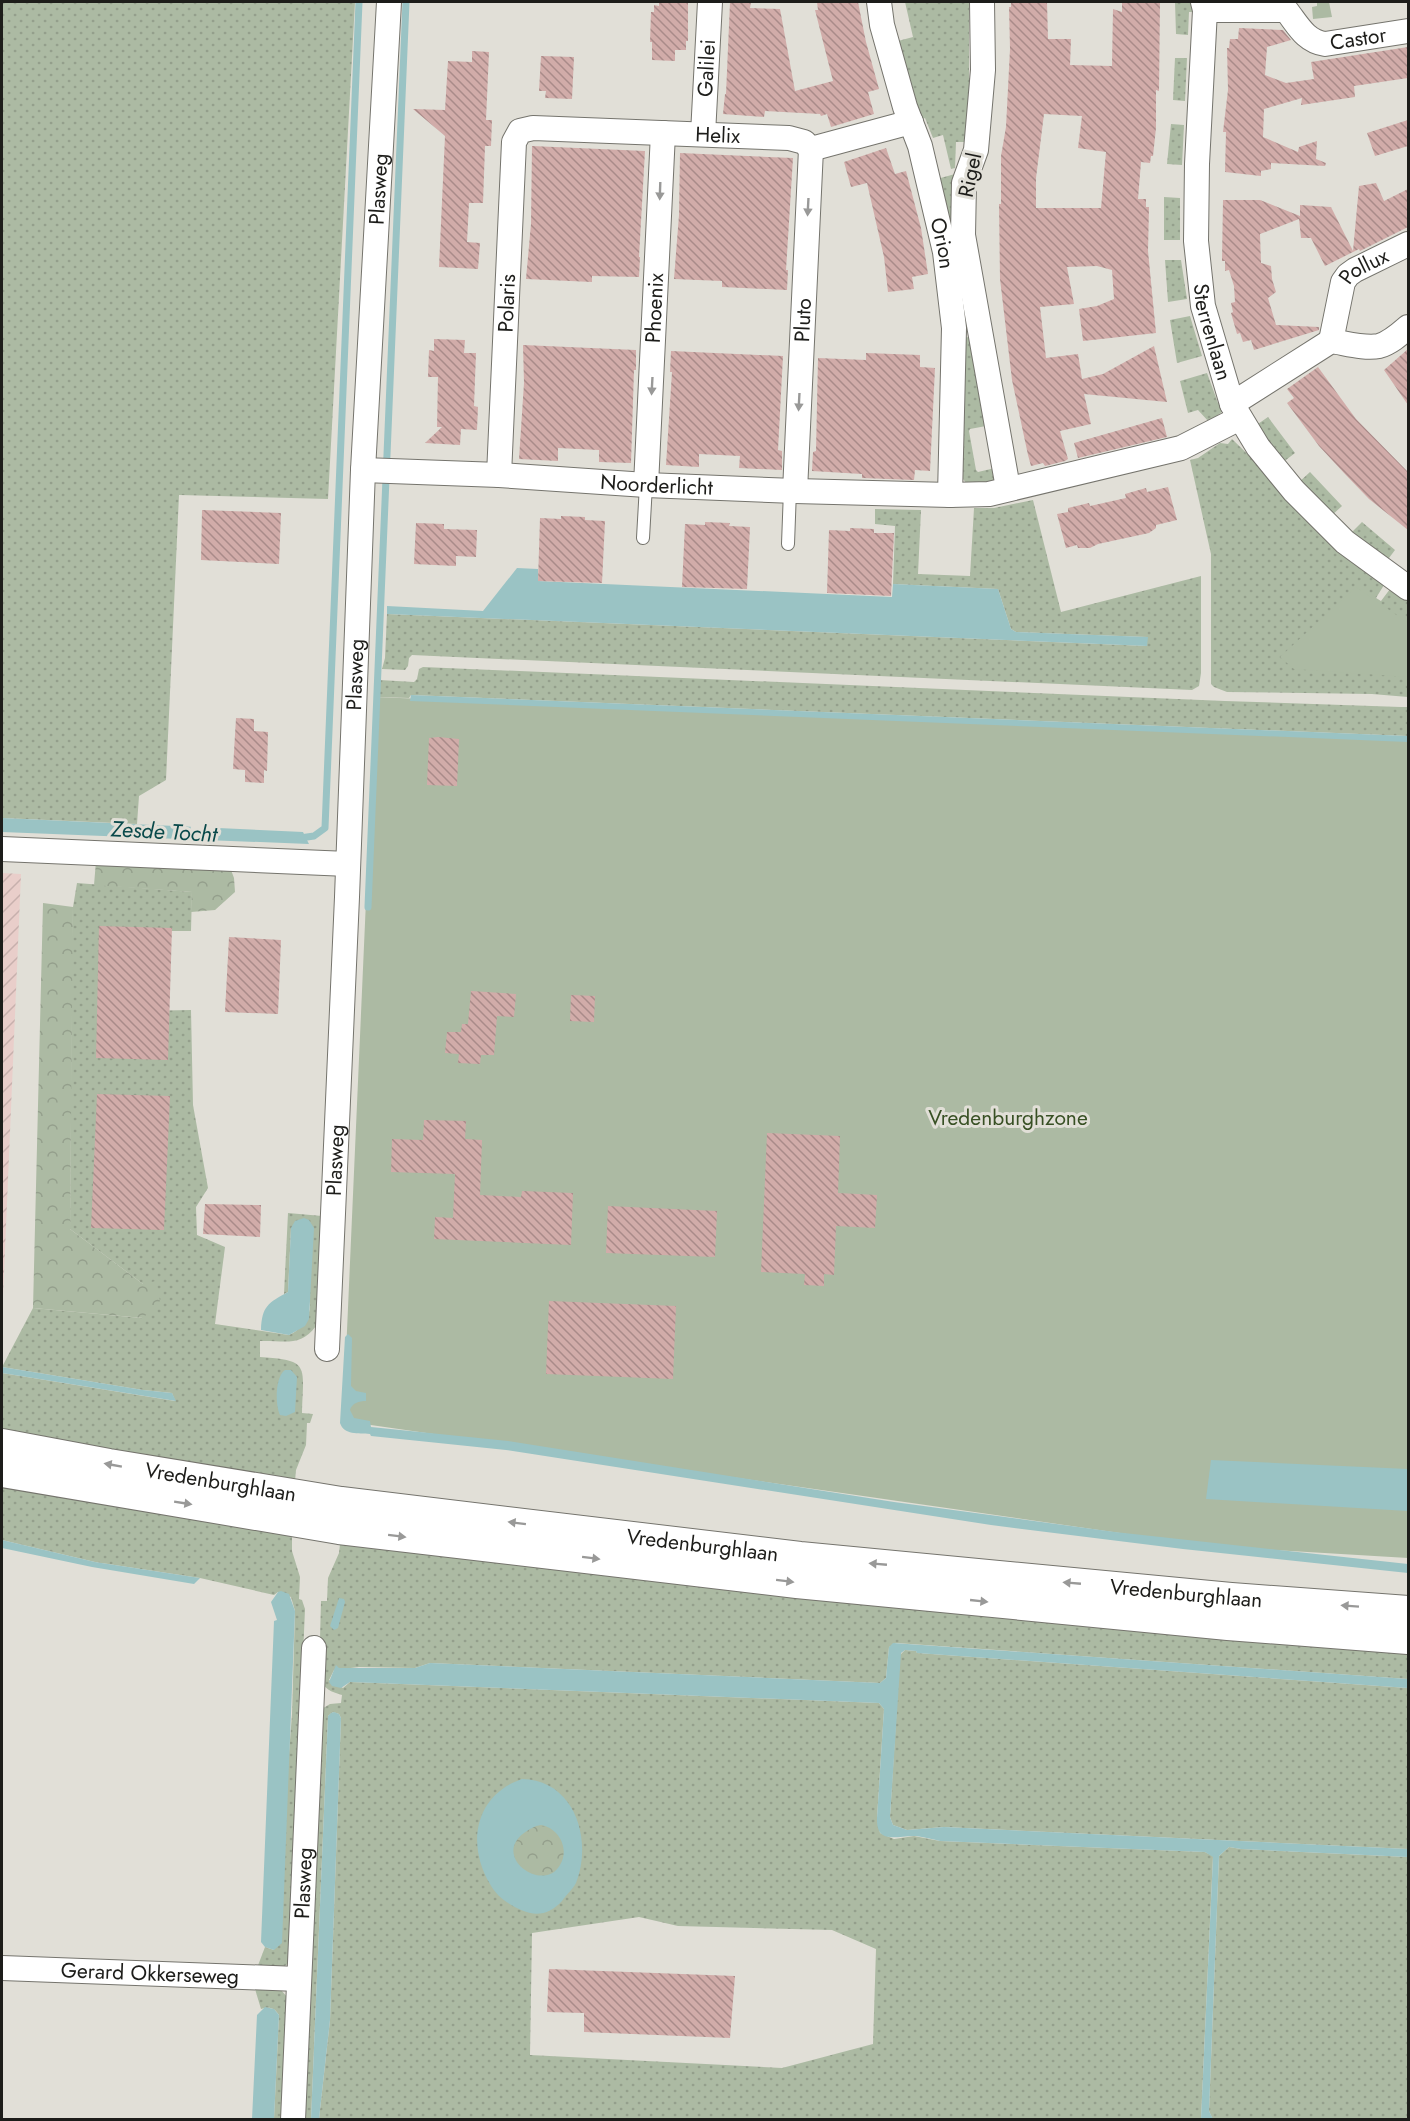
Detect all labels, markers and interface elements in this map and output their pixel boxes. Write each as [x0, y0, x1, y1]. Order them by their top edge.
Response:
street label: Castor [1328, 19, 1389, 58]
street label: Galilei [690, 38, 723, 98]
street label: Helix [695, 119, 741, 151]
street label: Rigel [951, 150, 989, 200]
street label: Plasweg [362, 153, 396, 226]
one-way arrow [656, 182, 665, 201]
one-way arrow [804, 197, 813, 216]
street label: Orion [922, 215, 962, 270]
street label: Pollux [1331, 241, 1394, 290]
street label: Phoenix [638, 272, 671, 344]
street label: Polaris [490, 273, 523, 333]
street label: Sterrenlaan [1186, 282, 1239, 384]
street label: Pluto [787, 298, 819, 343]
one-way arrow [647, 377, 656, 396]
one-way arrow [795, 392, 804, 411]
street label: Noorderlicht [599, 467, 714, 503]
street label: Plasweg [339, 638, 372, 711]
water label: Zesde Tocht [109, 812, 220, 850]
park label: Vredenburghzone [928, 1103, 1088, 1133]
street label: Plasweg [319, 1124, 352, 1197]
street label: Vredenburghlaan [143, 1455, 299, 1509]
one-way arrow [103, 1460, 122, 1469]
one-way arrow [174, 1499, 193, 1508]
one-way arrow [508, 1518, 527, 1528]
street label: Vredenburghlaan [625, 1521, 780, 1569]
one-way arrow [388, 1531, 407, 1541]
one-way arrow [582, 1554, 601, 1563]
one-way arrow [869, 1559, 888, 1569]
street label: Vredenburghlaan [1108, 1572, 1263, 1615]
one-way arrow [775, 1576, 794, 1586]
one-way arrow [1063, 1578, 1082, 1588]
one-way arrow [969, 1596, 988, 1605]
one-way arrow [1341, 1602, 1360, 1611]
street label: Plasweg [287, 1847, 320, 1920]
street label: Gerard Okkerseweg [60, 1955, 240, 1992]

